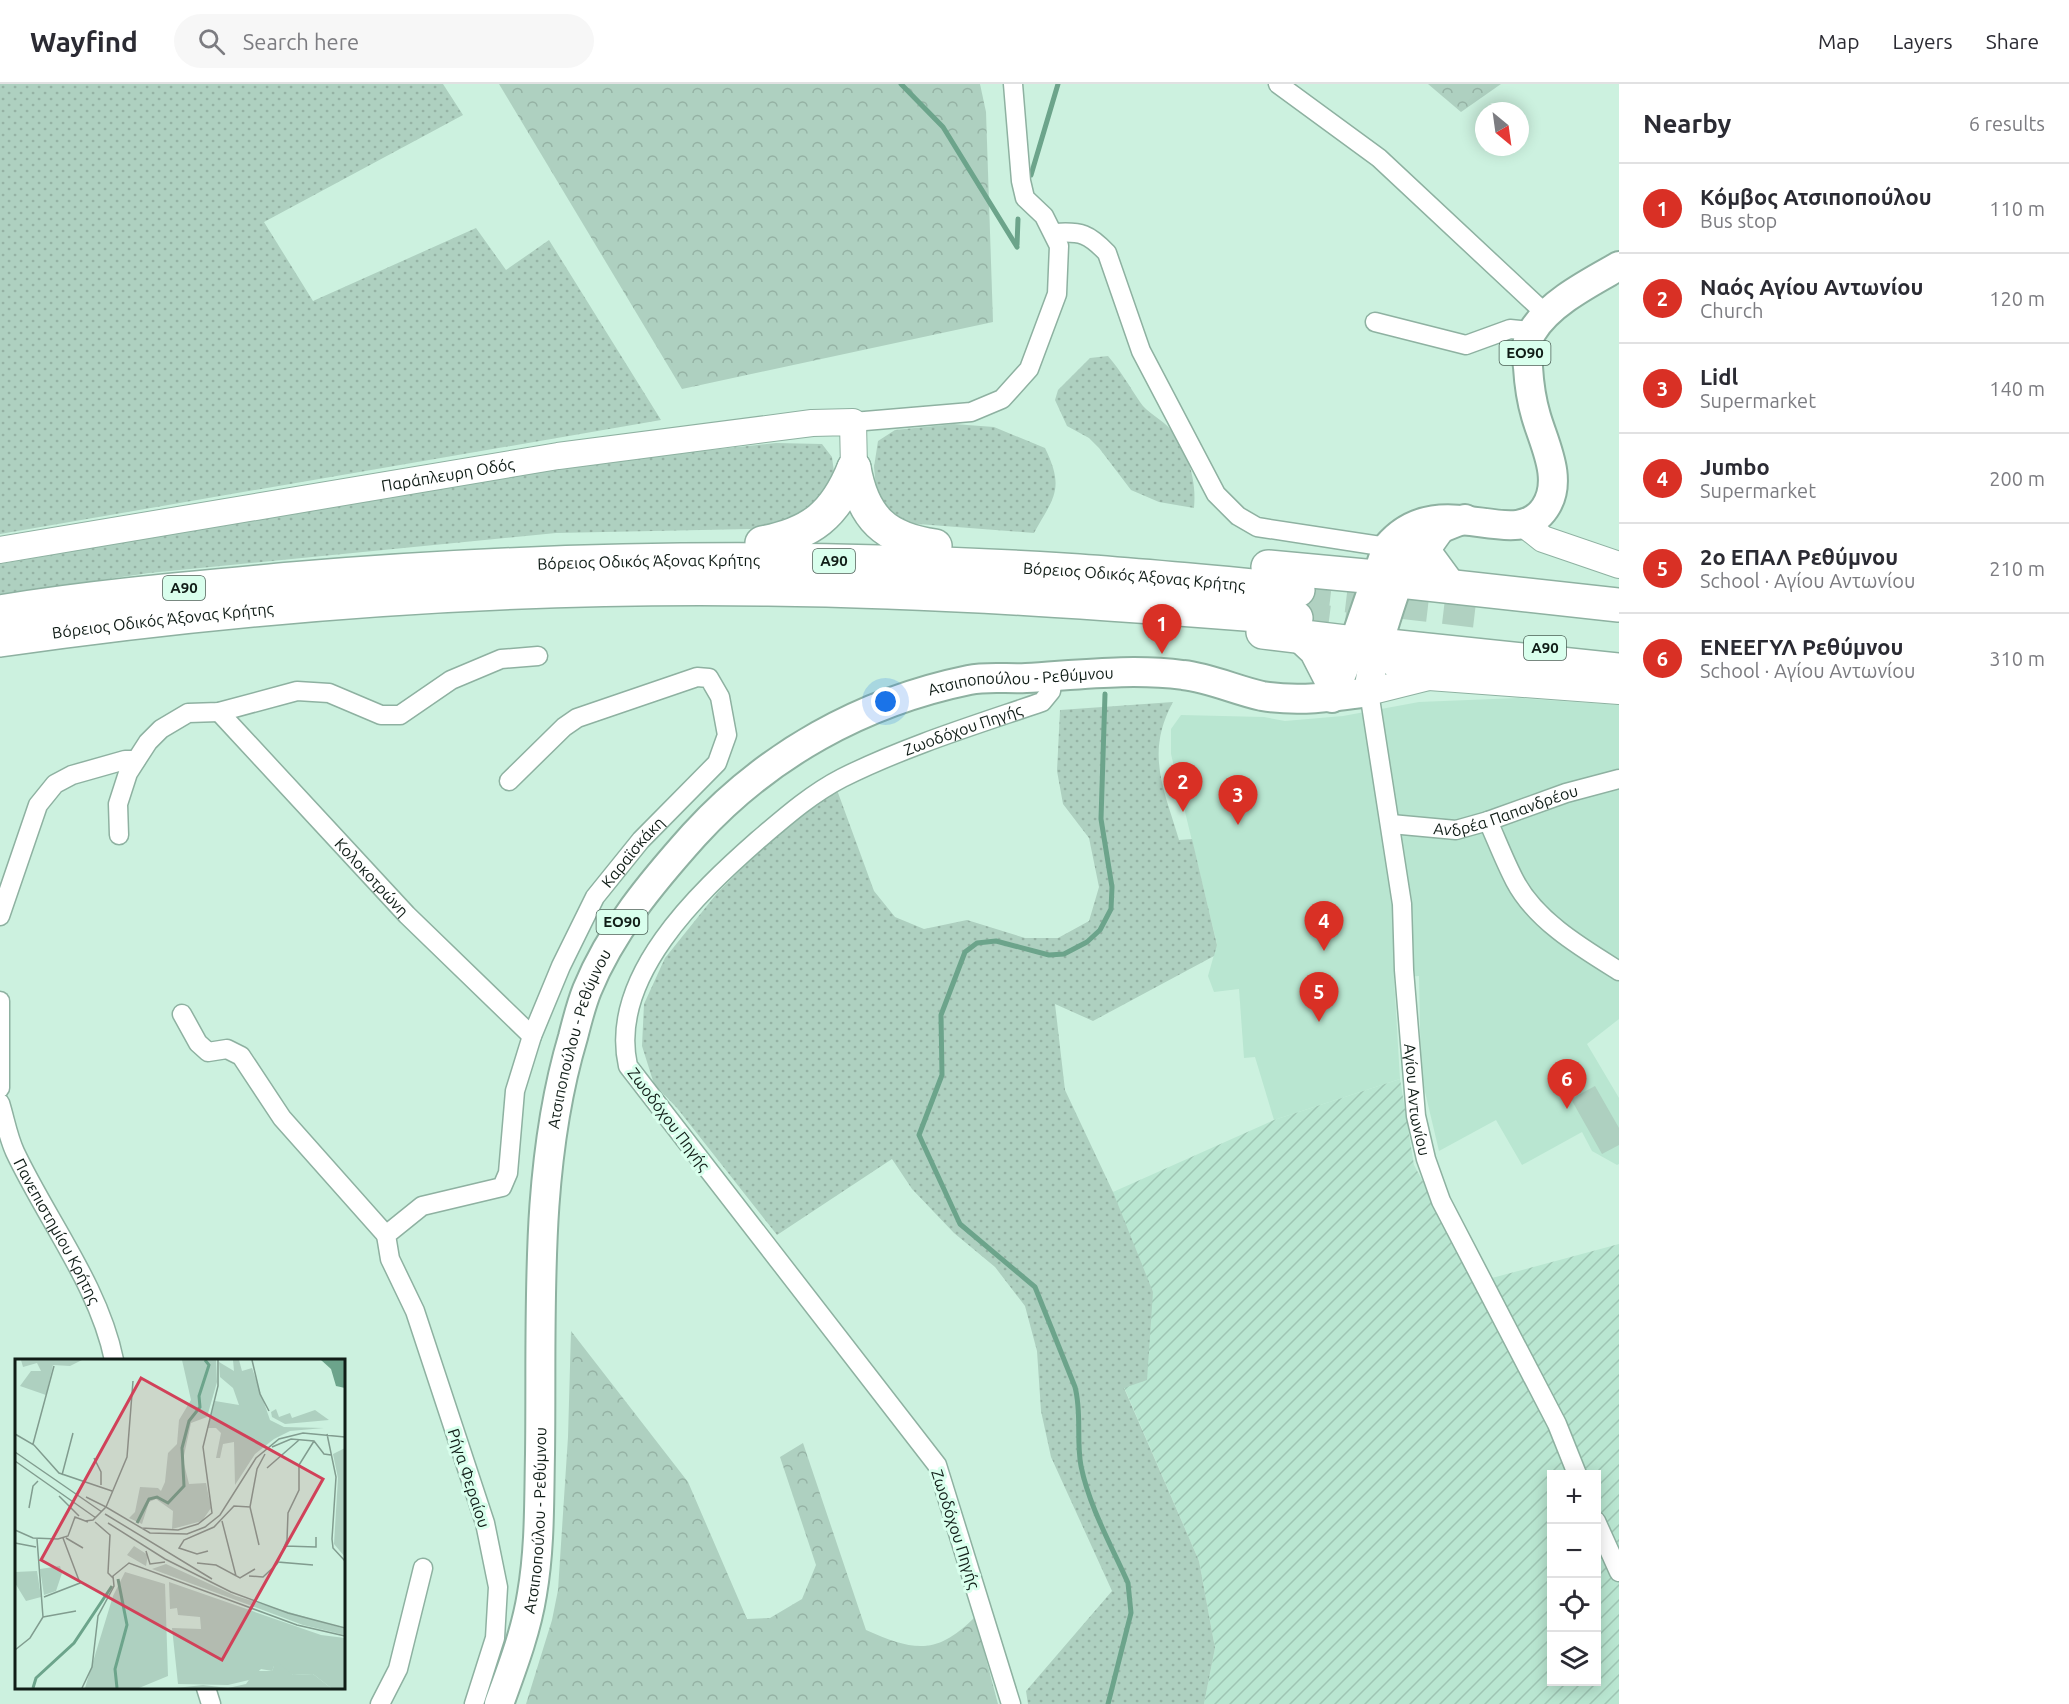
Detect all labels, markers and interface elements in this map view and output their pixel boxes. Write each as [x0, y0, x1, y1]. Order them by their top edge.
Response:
search box [174, 14, 594, 68]
icon: search [195, 25, 228, 58]
text: Wayfind [30, 26, 138, 57]
text: Search here [243, 29, 359, 54]
text: Map [1818, 29, 1859, 53]
text: Layers [1892, 29, 1953, 53]
text: Share [1986, 29, 2039, 53]
north arrow [1475, 102, 1529, 156]
text: Nearby [1643, 109, 1731, 138]
text: 6 results [1969, 112, 2045, 135]
text: Κόμβος Ατσιποπούλου [1700, 184, 1932, 209]
text: 1 [1657, 197, 1668, 220]
text: 110 m [1989, 197, 2045, 220]
text: Bus stop [1700, 209, 1777, 232]
text: Ναός Αγίου Αντωνίου [1700, 274, 1923, 299]
text: 2 [1657, 287, 1668, 310]
text: 120 m [1989, 287, 2045, 310]
text: Church [1700, 299, 1763, 322]
road number: ΕΟ90 [1500, 341, 1550, 365]
text: Lidl [1700, 364, 1738, 389]
text: 3 [1657, 377, 1668, 400]
text: 140 m [1989, 377, 2045, 400]
text: Supermarket [1700, 389, 1816, 412]
text: Jumbo [1700, 454, 1770, 479]
street label: Παράπλευρη Οδός [380, 455, 516, 495]
text: 4 [1657, 467, 1668, 490]
text: 200 m [1989, 467, 2045, 490]
text: Supermarket [1700, 479, 1816, 502]
text: 2ο ΕΠΑΛ Ρεθύμνου [1700, 544, 1898, 569]
road number: Α90 [813, 549, 855, 573]
street label: Βόρειος Οδικός Άξονας Κρήτης [537, 551, 760, 573]
text: 5 [1657, 557, 1668, 580]
text: 210 m [1989, 557, 2045, 580]
street label: Βόρειος Οδικός Άξονας Κρήτης [1023, 559, 1246, 595]
text: School · Αγίου Αντωνίου [1700, 569, 1915, 592]
road number: Α90 [163, 576, 205, 600]
street label: Βόρειος Οδικός Άξονας Κρήτης [51, 599, 274, 642]
pin: 1 [1142, 604, 1182, 654]
text: ΕΝΕΕΓΥΛ Ρεθύμνου [1700, 634, 1903, 659]
road number: Α90 [1524, 636, 1566, 660]
text: 6 [1657, 647, 1668, 670]
text: 310 m [1989, 647, 2045, 670]
text: School · Αγίου Αντωνίου [1700, 659, 1915, 682]
street label: Ατσιποπούλου - Ρεθύμνου [926, 663, 1114, 699]
your location [871, 687, 900, 716]
street label: Ζωοδόχου Πηγής [901, 700, 1025, 759]
pin: 2 [1164, 762, 1202, 812]
pin: 3 [1218, 776, 1258, 825]
street label: Ανδρέα Παπανδρέου [1433, 781, 1580, 840]
street label: Καραϊσκάκη [598, 813, 668, 891]
street label: Κολοκοτρώνη [331, 834, 413, 920]
pin: 4 [1304, 902, 1344, 951]
road number: ΕΟ90 [596, 910, 648, 934]
street label: Ατσιποπούλου - Ρεθύμνου [544, 946, 614, 1130]
pin: 5 [1300, 972, 1338, 1022]
street label: Αγίου Αντωνίου [1401, 1043, 1434, 1158]
pin: 6 [1548, 1060, 1586, 1109]
street label: Ζωοδόχου Πηγής [624, 1064, 714, 1175]
street label: Πανεπιστημίου Κρήτης [10, 1155, 104, 1307]
inset map [15, 1359, 345, 1689]
street label: Ρήγα Φεραίου [445, 1426, 493, 1530]
street label: Ατσιποπούλου - Ρεθύμνου [520, 1427, 549, 1615]
street label: Ζωοδόχου Πηγής [927, 1467, 984, 1591]
map controls [1547, 1470, 1601, 1686]
button: + [1547, 1470, 1601, 1524]
button: − [1547, 1524, 1601, 1578]
button: locate [1547, 1578, 1601, 1632]
button: layers [1547, 1632, 1601, 1686]

